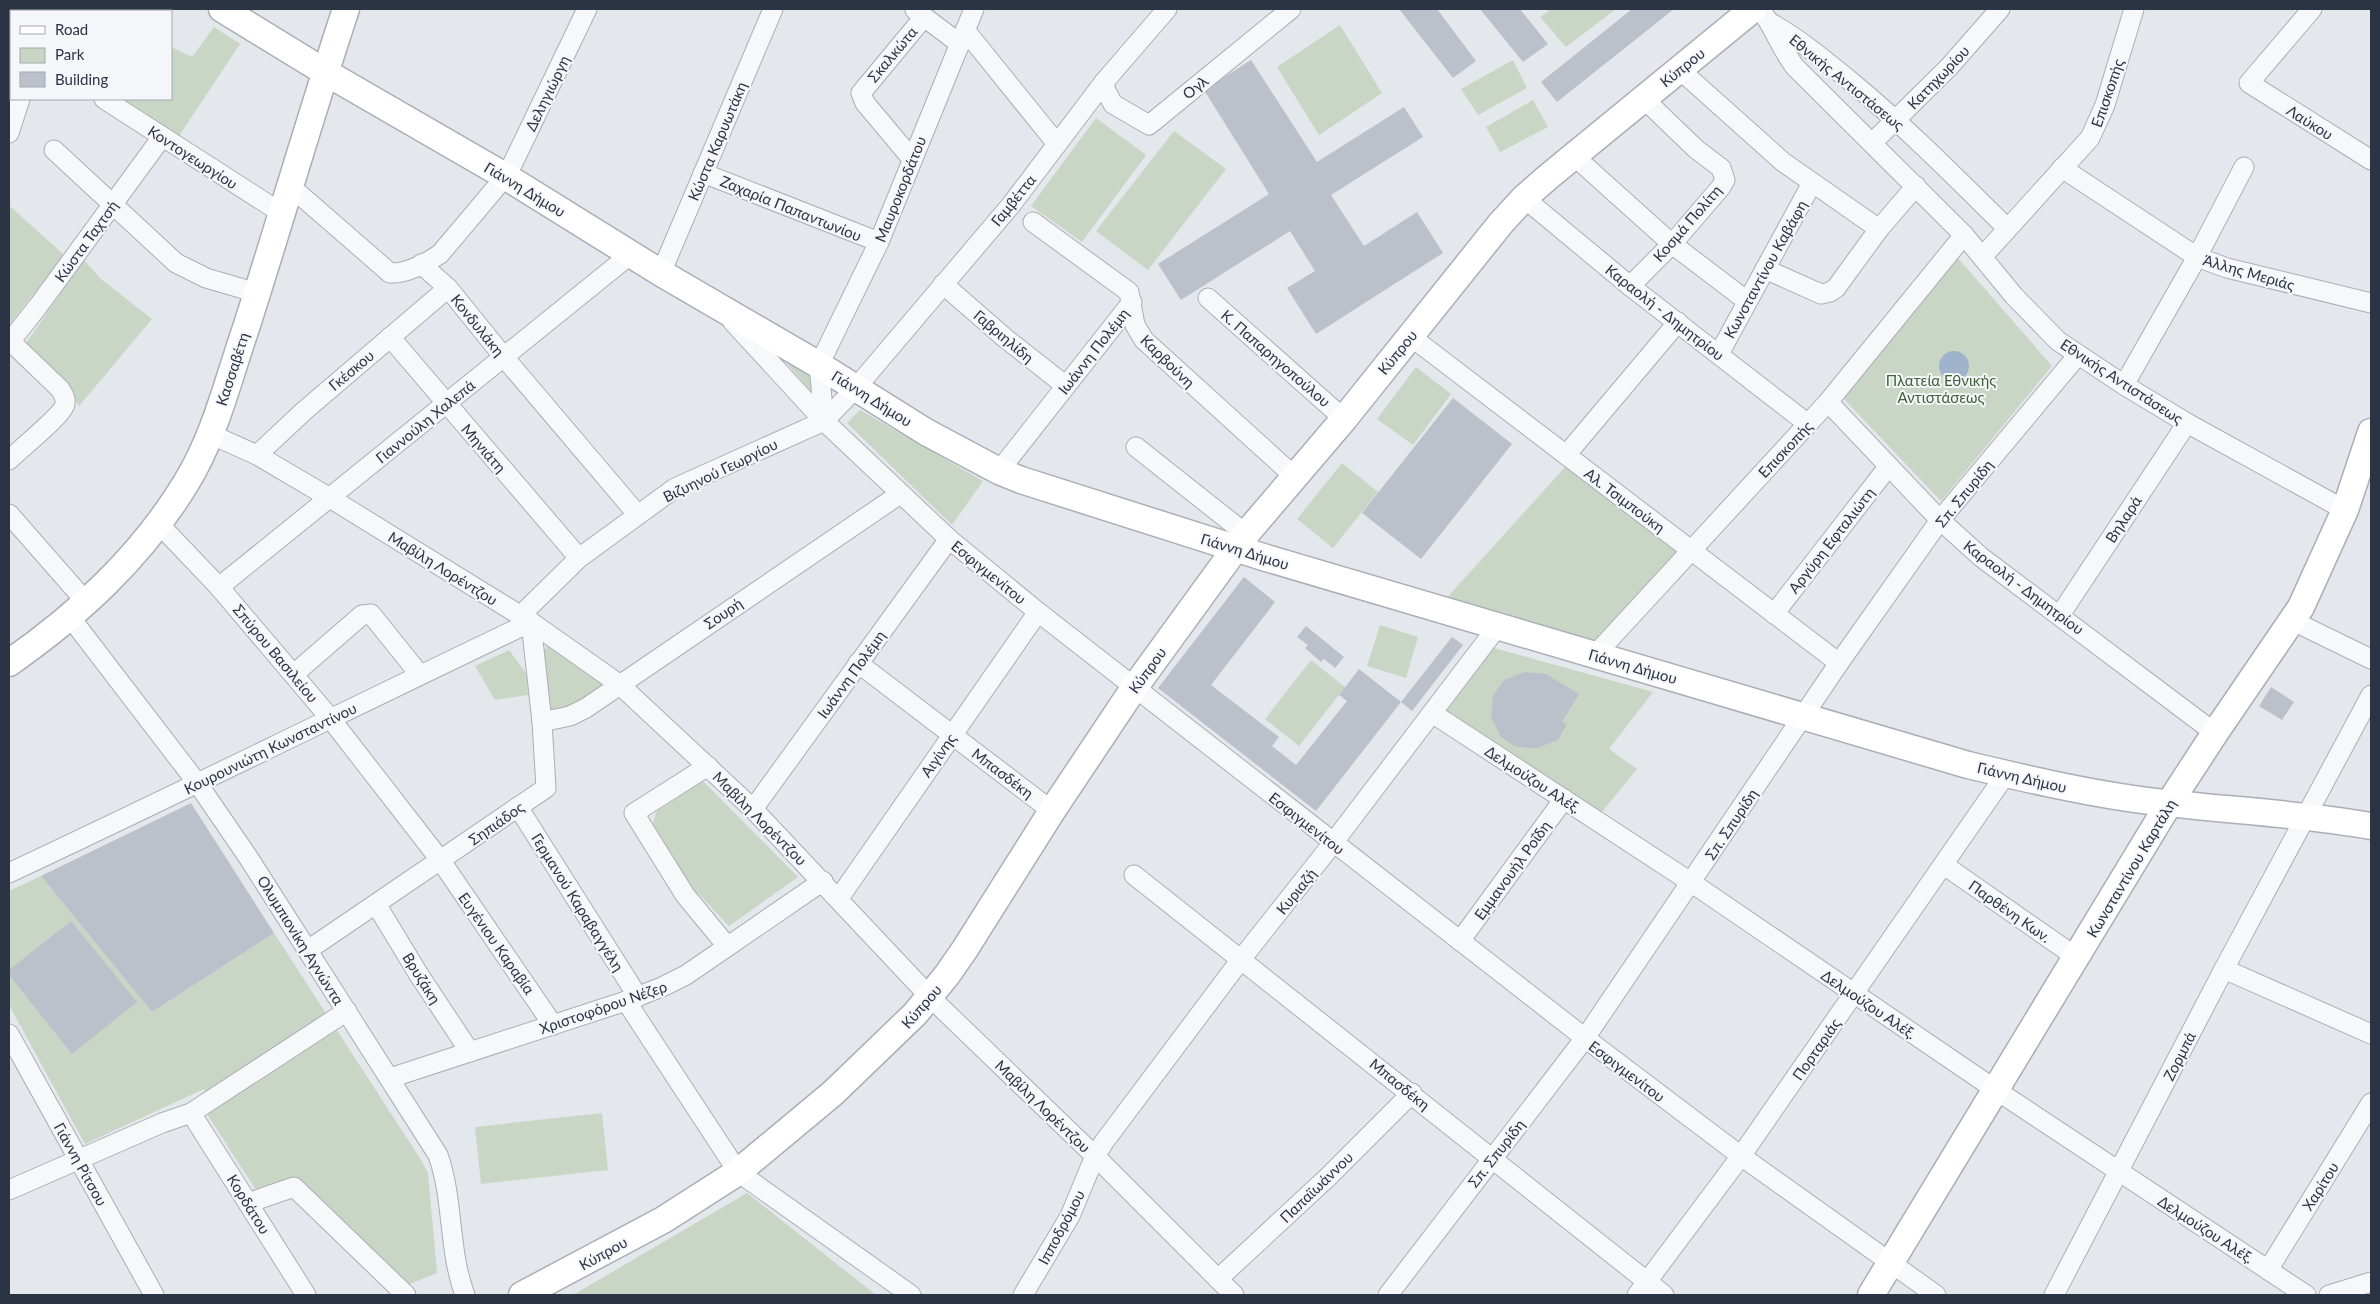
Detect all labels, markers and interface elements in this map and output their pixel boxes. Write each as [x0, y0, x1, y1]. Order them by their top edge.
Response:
legend [10, 10, 172, 100]
text: Road [55, 20, 88, 38]
street label: Σκαλκώτα [863, 22, 921, 86]
street label: Εθνικής Αντιστάσεως [1786, 30, 1908, 134]
street label: Κατηχωρίου [1903, 41, 1973, 113]
street label: Κύπρου [1656, 44, 1708, 90]
text: Park [55, 45, 85, 63]
street label: Δεληγιώργη [521, 52, 573, 134]
street label: Επισκοπής [2087, 56, 2127, 130]
text: Building [55, 70, 108, 88]
street label: Ογλ [1179, 71, 1212, 103]
street label: Κώστα Καρυωτάκη [684, 79, 750, 203]
street label: Λαύκου [2284, 101, 2336, 143]
street label: Κοντογεωργίου [145, 121, 241, 193]
street label: Μαυροκορδάτου [871, 133, 929, 245]
street label: Γιάννη Δήμου [481, 158, 569, 220]
street label: Ζαχαρία Παπαντωνίου [718, 171, 864, 245]
street label: Γαμβέττα [987, 171, 1039, 229]
street label: Κοσμά Πολίτη [1649, 181, 1725, 265]
street label: Κώστα Ταχτσή [50, 197, 122, 285]
street label: Κωνσταντίνου Καβάφη [1720, 197, 1810, 341]
street label: Άλλης Μεριάς [2201, 250, 2297, 294]
street label: Καραολή - Δημητρίου [1602, 260, 1728, 364]
street label: Κονδυλάκη [448, 290, 508, 360]
street label: Ιωάννη Πολέμη [1054, 304, 1132, 398]
street label: Γαβριηλίδη [970, 306, 1038, 366]
street label: Κ. Παπαρηγοπούλου [1218, 306, 1334, 410]
street label: Κύπρου [1374, 326, 1420, 378]
street label: Κασσαβέτη [212, 330, 252, 408]
street label: Καρβούνη [1137, 331, 1199, 391]
street label: Εθνικής Αντιστάσεως [2057, 335, 2187, 427]
street label: Γκέσκου [325, 346, 377, 394]
street label: Γιάννη Δήμου [829, 366, 915, 430]
park label: Πλατεία Εθνικής Αντιστάσεως [1886, 371, 1996, 406]
street label: Γιαννούλη Χαλεπά [372, 375, 478, 467]
street label: Επισκοπής [1754, 417, 1816, 481]
street label: Μηνιάτη [458, 420, 510, 476]
street label: Βιζυηνού Γεωργίου [660, 434, 780, 506]
street label: Σπ. Σπυρίδη [1931, 456, 1997, 530]
street label: Αλ. Τσιμπούκη [1581, 464, 1669, 536]
street label: Αργύρη Εφταλιώτη [1784, 483, 1878, 597]
street label: Βηλαρά [2101, 492, 2145, 546]
street label: Μαβίλη Λορέντζου [385, 527, 501, 609]
street label: Γιάννη Δήμου [1199, 529, 1291, 573]
street label: Εσφιγμενίτου [948, 536, 1030, 608]
street label: Καραολή - Δημητρίου [1960, 536, 2088, 638]
street label: Σουρή [700, 594, 746, 632]
street label: Σπύρου Βασιλείου [230, 600, 322, 706]
street label: Ιωάννη Πολέμη [813, 627, 889, 721]
street label: Κύπρου [1124, 644, 1170, 696]
street label: Γιάννη Δήμου [1587, 645, 1679, 687]
street label: Κουρουνιώτη Κωνσταντίνου [181, 698, 359, 798]
street label: Αιγίνης [917, 730, 959, 780]
street label: Δελμούζου Αλέξ. [1481, 741, 1584, 817]
street label: Μπασδέκη [969, 744, 1037, 802]
street label: Γιάννη Δήμου [1976, 758, 2068, 796]
street label: Μαβίλη Λορέντζου [709, 767, 811, 869]
street label: Σπ. Σπυρίδη [1701, 785, 1761, 863]
street label: Εσφιγμενίτου [1266, 788, 1348, 858]
street label: Κωνσταντίνου Καρτάλη [2083, 796, 2179, 940]
street label: Σηπιάδος [465, 797, 527, 849]
street label: Εμμανουήλ Ροΐδη [1470, 817, 1554, 923]
street label: Γερμανού Καραβαγγέλη [528, 830, 628, 974]
street label: Κυριαζή [1272, 864, 1320, 918]
street label: Ολυμπιονίκη Αγνώντα [254, 872, 348, 1008]
street label: Παρθένη Κων. [1965, 876, 2055, 946]
street label: Ευγένιου Καραβία [455, 889, 539, 998]
street label: Βρυζάκη [399, 949, 445, 1007]
street label: Δελμούζου Αλέξ. [1818, 966, 1920, 1043]
street label: Χριστοφόρου Νέζερ [537, 977, 669, 1037]
street label: Κύπρου [897, 980, 945, 1032]
street label: Πορταριάς [1788, 1014, 1844, 1083]
street label: Ζορμπά [2159, 1028, 2199, 1083]
street label: Εσφιγμενίτου [1585, 1036, 1669, 1106]
street label: Μπασδέκη [1366, 1054, 1434, 1114]
street label: Μαβίλη Λορέντζου [992, 1056, 1094, 1156]
street label: Σπ. Σπυρίδη [1464, 1115, 1528, 1191]
street label: Γιάννη Ρίτσου [51, 1119, 111, 1209]
street label: Παπαϊωάννου [1276, 1148, 1356, 1226]
street label: Χαρίτου [2298, 1158, 2342, 1214]
street label: Κορδάτου [224, 1171, 274, 1237]
street label: Ιπποδρόμου [1034, 1187, 1088, 1267]
street label: Δελμούζου Αλέξ. [2154, 1191, 2257, 1267]
street label: Κύπρου [576, 1232, 630, 1274]

